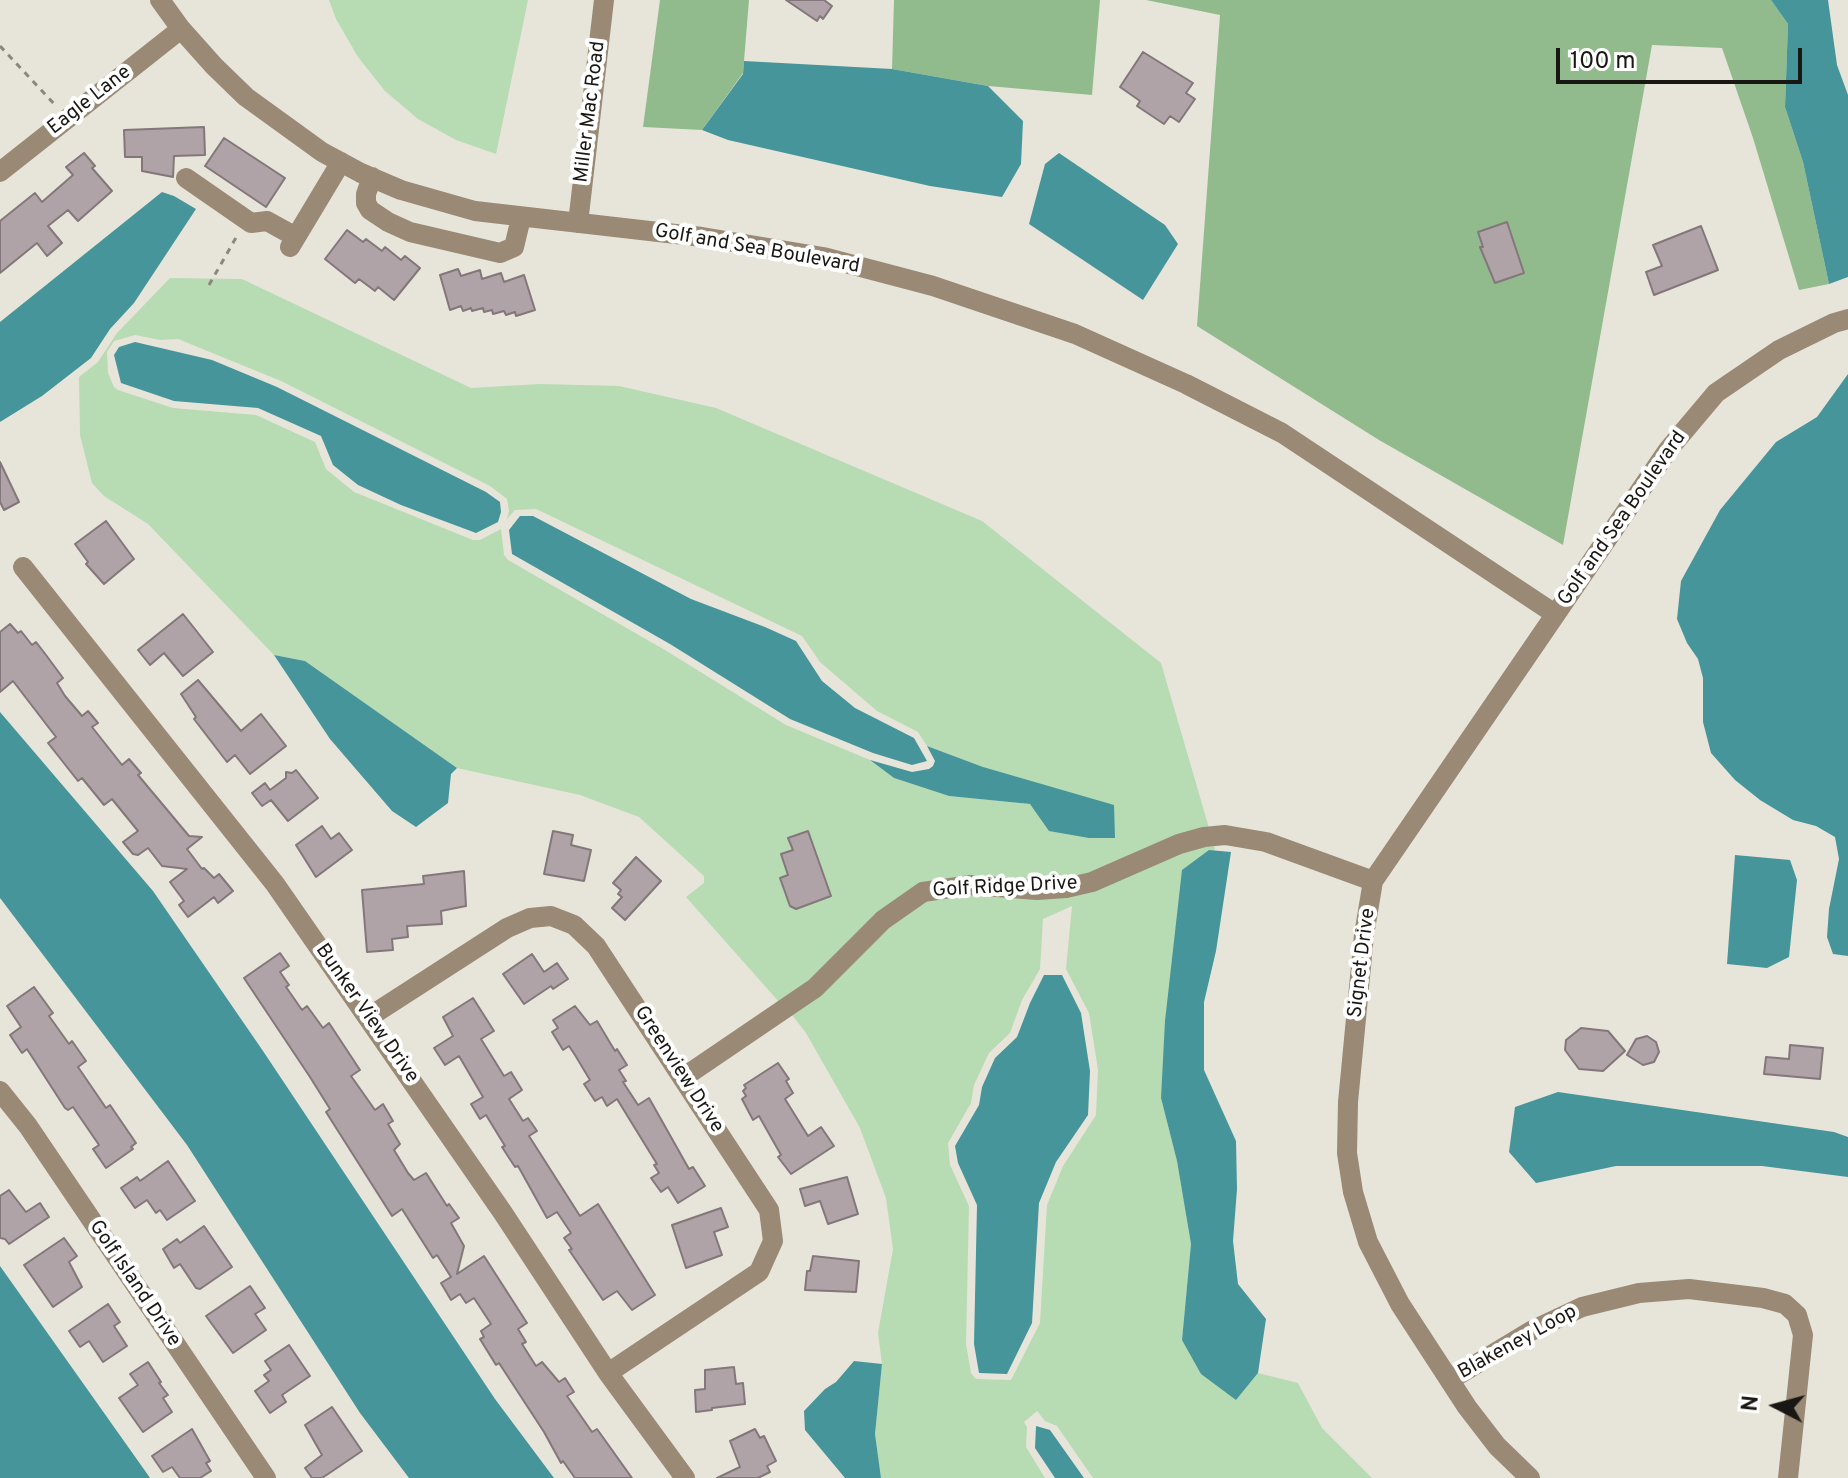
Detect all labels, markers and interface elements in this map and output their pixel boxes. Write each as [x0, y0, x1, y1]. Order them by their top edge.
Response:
scale bar [1560, 32, 1806, 82]
street label: Miller Mac Road [570, 40, 612, 184]
text: 100 m [1570, 47, 1636, 77]
street label: Eagle Lane [44, 61, 136, 141]
street label: Golf and Sea Boulevard [653, 220, 861, 280]
street label: Golf and Sea Boulevard [1554, 427, 1692, 611]
street label: Golf Ridge Drive [932, 872, 1078, 904]
street label: Signet Drive [1344, 907, 1382, 1019]
street label: Bunker View Drive [309, 940, 423, 1088]
street label: Greenview Drive [628, 1002, 728, 1138]
street label: Golf Island Drive [83, 1216, 185, 1352]
street label: Blakeney Loop [1454, 1300, 1582, 1386]
north arrow [1736, 1366, 1816, 1446]
text: N [1737, 1394, 1766, 1413]

